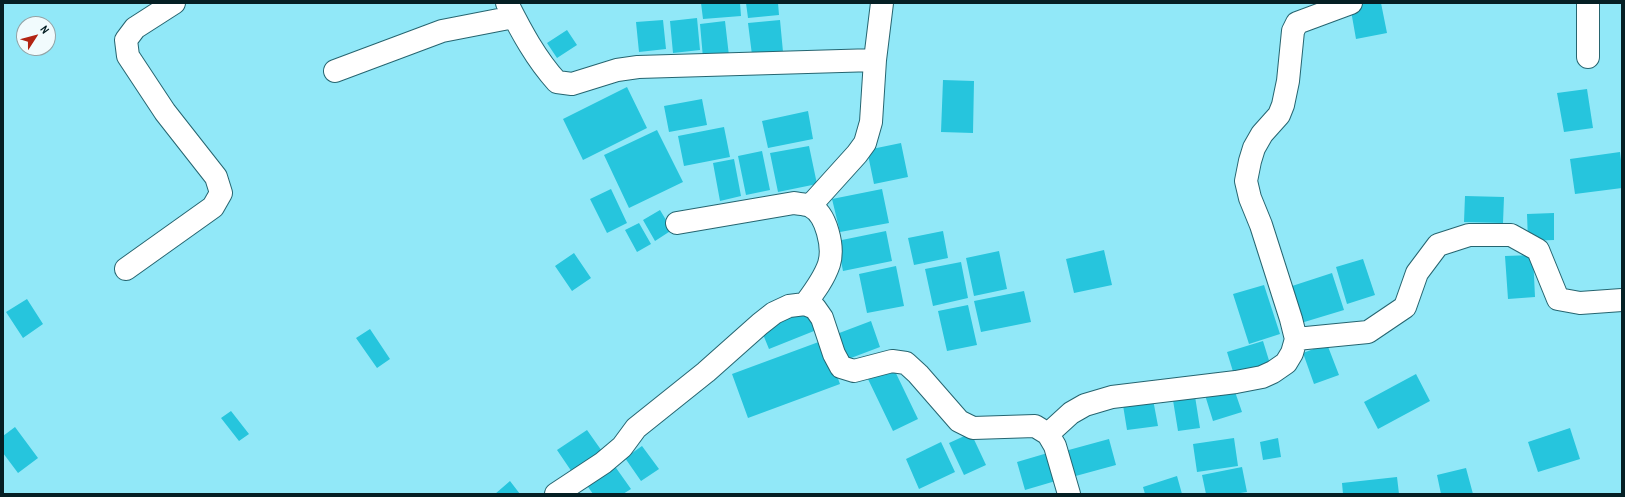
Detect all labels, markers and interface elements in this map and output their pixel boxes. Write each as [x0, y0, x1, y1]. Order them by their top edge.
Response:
north arrow [16, 16, 56, 56]
text: N [37, 23, 52, 36]

